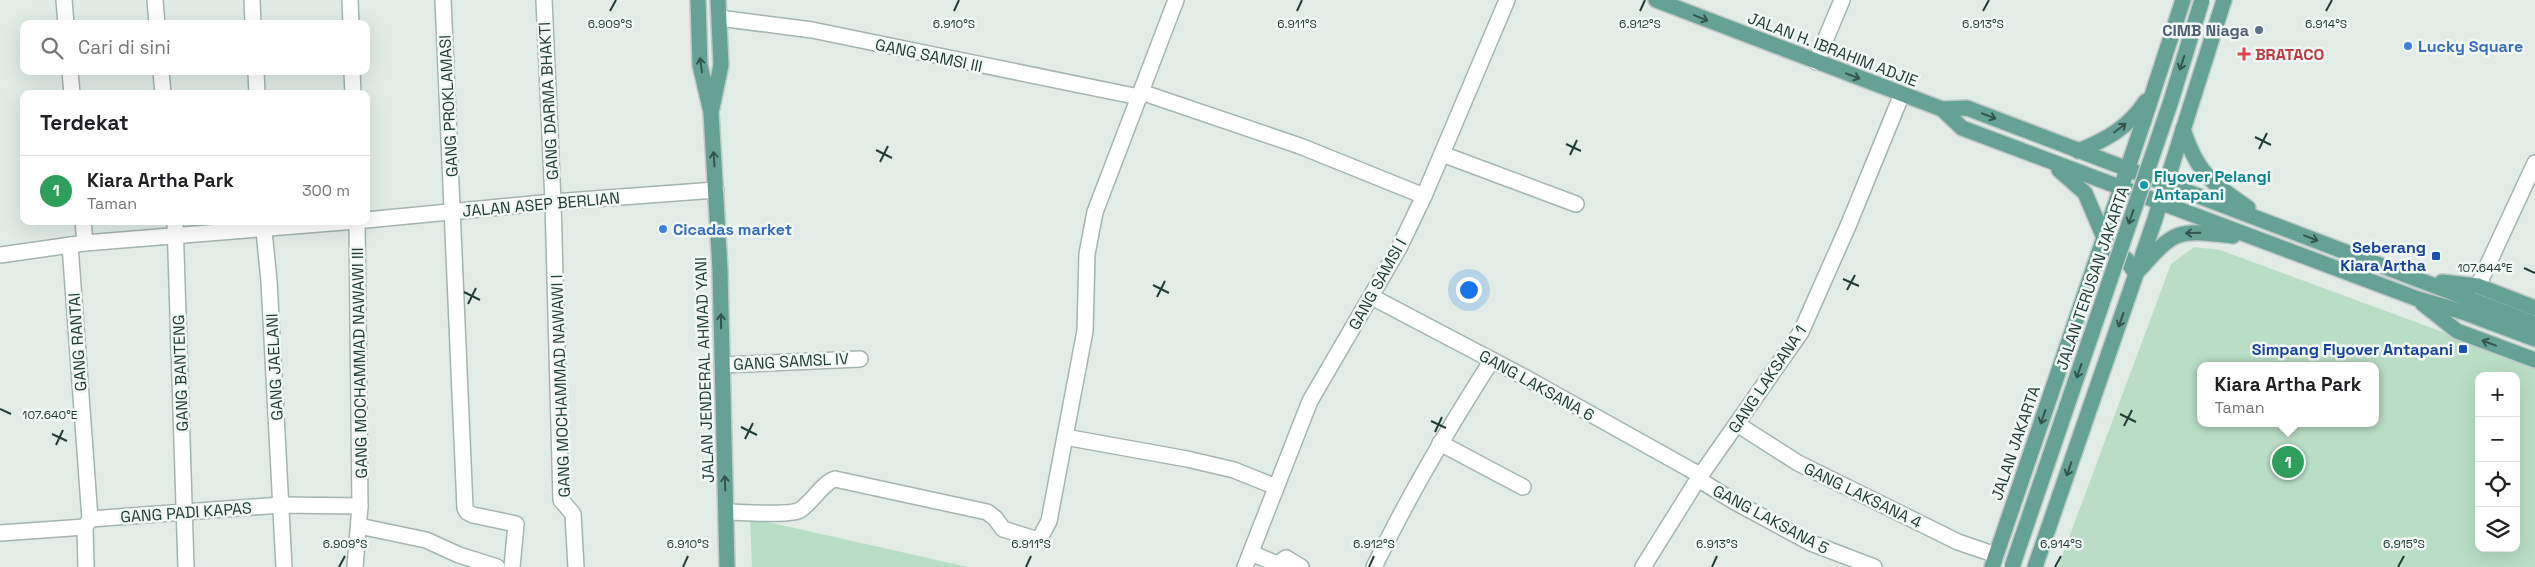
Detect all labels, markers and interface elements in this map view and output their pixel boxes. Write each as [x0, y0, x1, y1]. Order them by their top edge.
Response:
street label: JALAN H. IBRAHIM ADJIE [1745, 7, 1921, 92]
one-way arrow [1693, 14, 1708, 23]
text: 6.909°S [588, 16, 632, 32]
text: 6.910°S [933, 16, 975, 32]
text: 6.911°S [1277, 16, 1317, 32]
text: 6.912°S [1619, 16, 1661, 32]
text: 6.913°S [1962, 16, 2004, 32]
text: 6.914°S [2305, 16, 2347, 32]
search box [20, 20, 370, 75]
place label: CIMB Niaga [2162, 20, 2249, 41]
street label: GANG DARMA BHAKTI [534, 21, 563, 181]
marker: CIMB Niaga [2253, 24, 2265, 36]
icon: search [38, 34, 66, 62]
street label: GANG PROKLAMASI [434, 34, 463, 178]
street label: GANG SAMSI III [873, 34, 984, 77]
text: Cari di sini [78, 35, 171, 60]
place label: Lucky Square [2418, 36, 2523, 57]
marker: Lucky Square [2402, 40, 2414, 52]
place label: BRATACO [2255, 44, 2325, 65]
marker: BRATACO [2237, 47, 2251, 61]
one-way arrow [2177, 55, 2187, 71]
one-way arrow [696, 57, 706, 73]
one-way arrow [1845, 71, 1860, 81]
text: Terdekat [40, 109, 129, 136]
one-way arrow [1981, 112, 1996, 121]
one-way arrow [2113, 123, 2126, 134]
one-way arrow [710, 151, 719, 167]
place label: Flyover Pelangi Antapani [2154, 166, 2271, 205]
text: Kiara Artha Park [87, 168, 234, 193]
marker: Flyover Pelangi Antapani [2138, 179, 2150, 191]
text: 1 [52, 180, 60, 201]
text: 300 m [302, 180, 350, 201]
street label: JALAN TERUSAN JAKARTA [2051, 183, 2134, 373]
street label: JALAN ASEP BERLIAN [461, 187, 621, 222]
text: Taman [87, 193, 137, 214]
one-way arrow [2126, 209, 2135, 225]
place label: Cicadas market [673, 219, 792, 240]
marker: Cicadas market [657, 223, 669, 235]
one-way arrow [2186, 228, 2202, 238]
one-way arrow [2303, 233, 2318, 243]
street label: GANG SAMSI I [1344, 235, 1411, 334]
place label: Seberang Kiara Artha [2340, 237, 2426, 276]
street label: GANG MOCHAMMAD NAWAWI III [347, 247, 372, 479]
marker: Seberang Kiara Artha [2430, 250, 2442, 262]
street label: JALAN JENDERAL AHMAD YANI [690, 257, 719, 483]
text: 107.644°E [2457, 260, 2513, 276]
street label: GANG MOCHAMMAD NAWAWI I [546, 274, 575, 498]
your location [1456, 277, 1482, 303]
street label: GANG RANTAI [64, 292, 91, 392]
one-way arrow [2115, 312, 2125, 328]
street label: GANG JAELANI [261, 313, 288, 421]
one-way arrow [716, 313, 726, 330]
street label: GANG BANTENG [168, 314, 193, 432]
street label: GANG LAKSANA 1 [1724, 321, 1811, 437]
one-way arrow [2482, 338, 2498, 347]
place label: Simpang Flyover Antapani [2252, 339, 2453, 360]
marker: Simpang Flyover Antapani [2457, 343, 2469, 355]
street label: GANG LAKSANA 6 [1475, 345, 1598, 426]
street label: GANG SAMSL IV [733, 348, 849, 375]
popup [2197, 362, 2379, 427]
one-way arrow [2074, 363, 2083, 378]
text: Kiara Artha Park [2214, 372, 2362, 397]
map controls [2475, 372, 2520, 552]
button: + [2475, 372, 2520, 417]
street label: JALAN JAKARTA [1986, 383, 2045, 503]
text: Taman [2214, 397, 2264, 418]
text: 107.640°E [22, 407, 78, 423]
one-way arrow [2038, 409, 2047, 424]
button: − [2475, 417, 2520, 462]
pin: 1 [2272, 443, 2304, 481]
street label: GANG LAKSANA 4 [1800, 458, 1925, 533]
one-way arrow [2064, 461, 2073, 477]
button: locate [2475, 462, 2520, 507]
one-way arrow [720, 476, 730, 492]
street label: GANG LAKSANA 5 [1709, 480, 1832, 559]
street label: GANG PADI KAPAS [120, 497, 253, 528]
button: layers [2475, 507, 2520, 552]
text: 6.909°S [323, 536, 367, 552]
text: 6.910°S [667, 536, 709, 552]
text: 6.911°S [1011, 536, 1051, 552]
text: 6.912°S [1353, 536, 1395, 552]
text: 6.913°S [1696, 536, 1738, 552]
text: 6.914°S [2040, 536, 2082, 552]
text: 6.915°S [2383, 536, 2425, 552]

